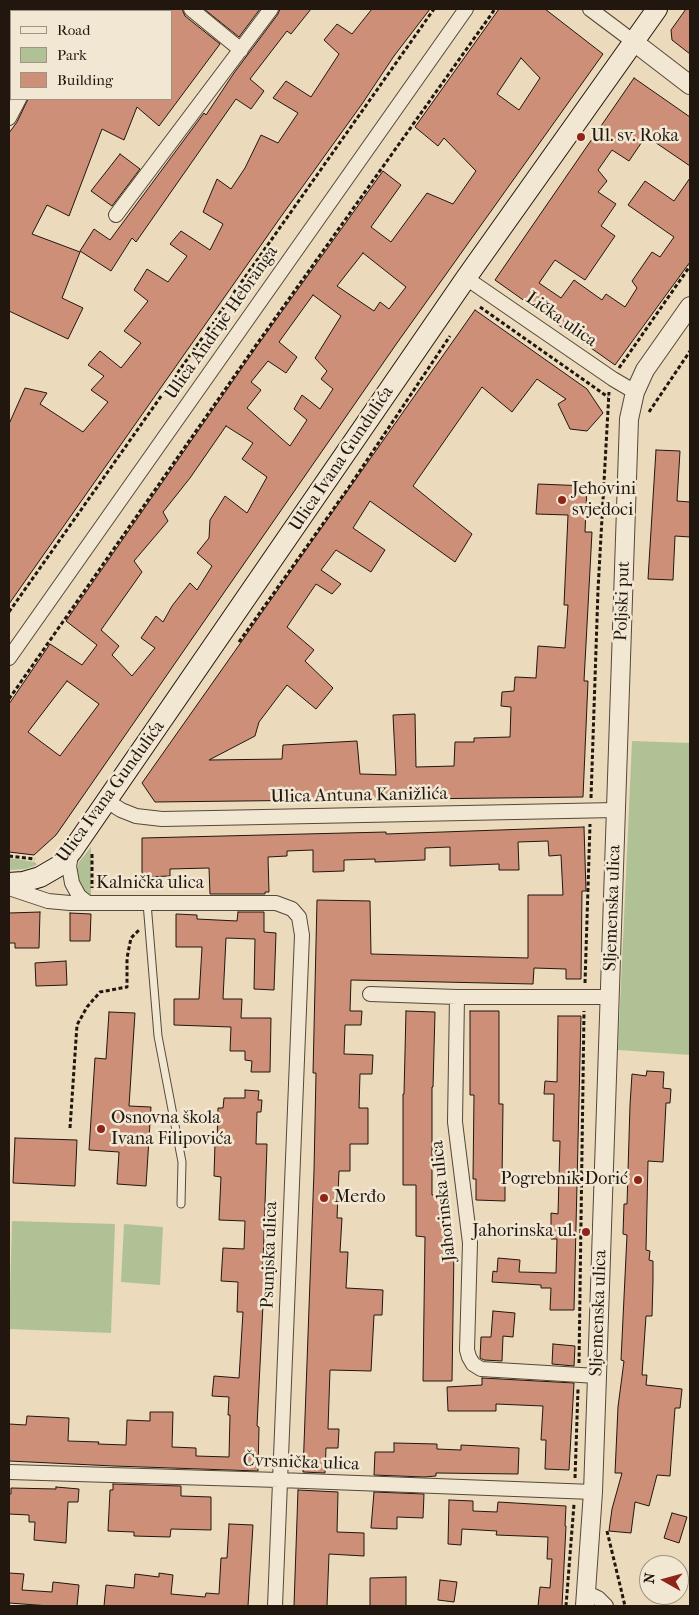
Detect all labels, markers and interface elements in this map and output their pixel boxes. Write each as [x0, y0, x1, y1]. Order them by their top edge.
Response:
legend [10, 10, 172, 100]
text: Road [57, 21, 90, 39]
text: Park [57, 46, 87, 64]
text: Building [57, 71, 113, 89]
place label: Ul. sv. Roka [591, 126, 679, 148]
marker: Ul. sv. Roka [575, 131, 587, 143]
street label: Ulica Andrije Hebranga [161, 242, 283, 404]
street label: Lička ulica [521, 288, 601, 352]
street label: Ulica Ivana Gundulića [285, 382, 399, 536]
place label: Jehovini svjedoci [572, 479, 636, 522]
marker: Jehovini svjedoci [556, 494, 568, 506]
street label: Poljski put [611, 561, 635, 641]
street label: Ulica Ivana Gundulića [52, 717, 170, 867]
street label: Ulica Antuna Kanižlića [270, 784, 448, 808]
street label: Sljemenska ulica [600, 844, 626, 972]
street label: Kalnička ulica [96, 873, 204, 895]
place label: Osnovna škola Ivana Filipovića [111, 1108, 232, 1150]
marker: Osnovna škola Ivana Filipovića [95, 1123, 107, 1135]
street label: Jahorinska ulica [427, 1139, 461, 1263]
place label: Pogrebnik Dorić [500, 1169, 628, 1191]
marker: Pogrebnik Dorić [632, 1174, 644, 1186]
place label: Merđo [334, 1187, 386, 1209]
marker: Merđo [318, 1192, 330, 1204]
street label: Psunjska ulica [257, 1201, 283, 1309]
place label: Jahorinska ul. [472, 1221, 576, 1243]
marker: Jahorinska ul. [580, 1226, 592, 1238]
street label: Sljemenska ulica [586, 1249, 612, 1377]
street label: Čvrsnička ulica [242, 1450, 360, 1476]
north arrow [639, 1555, 689, 1605]
text: N [641, 1572, 659, 1585]

